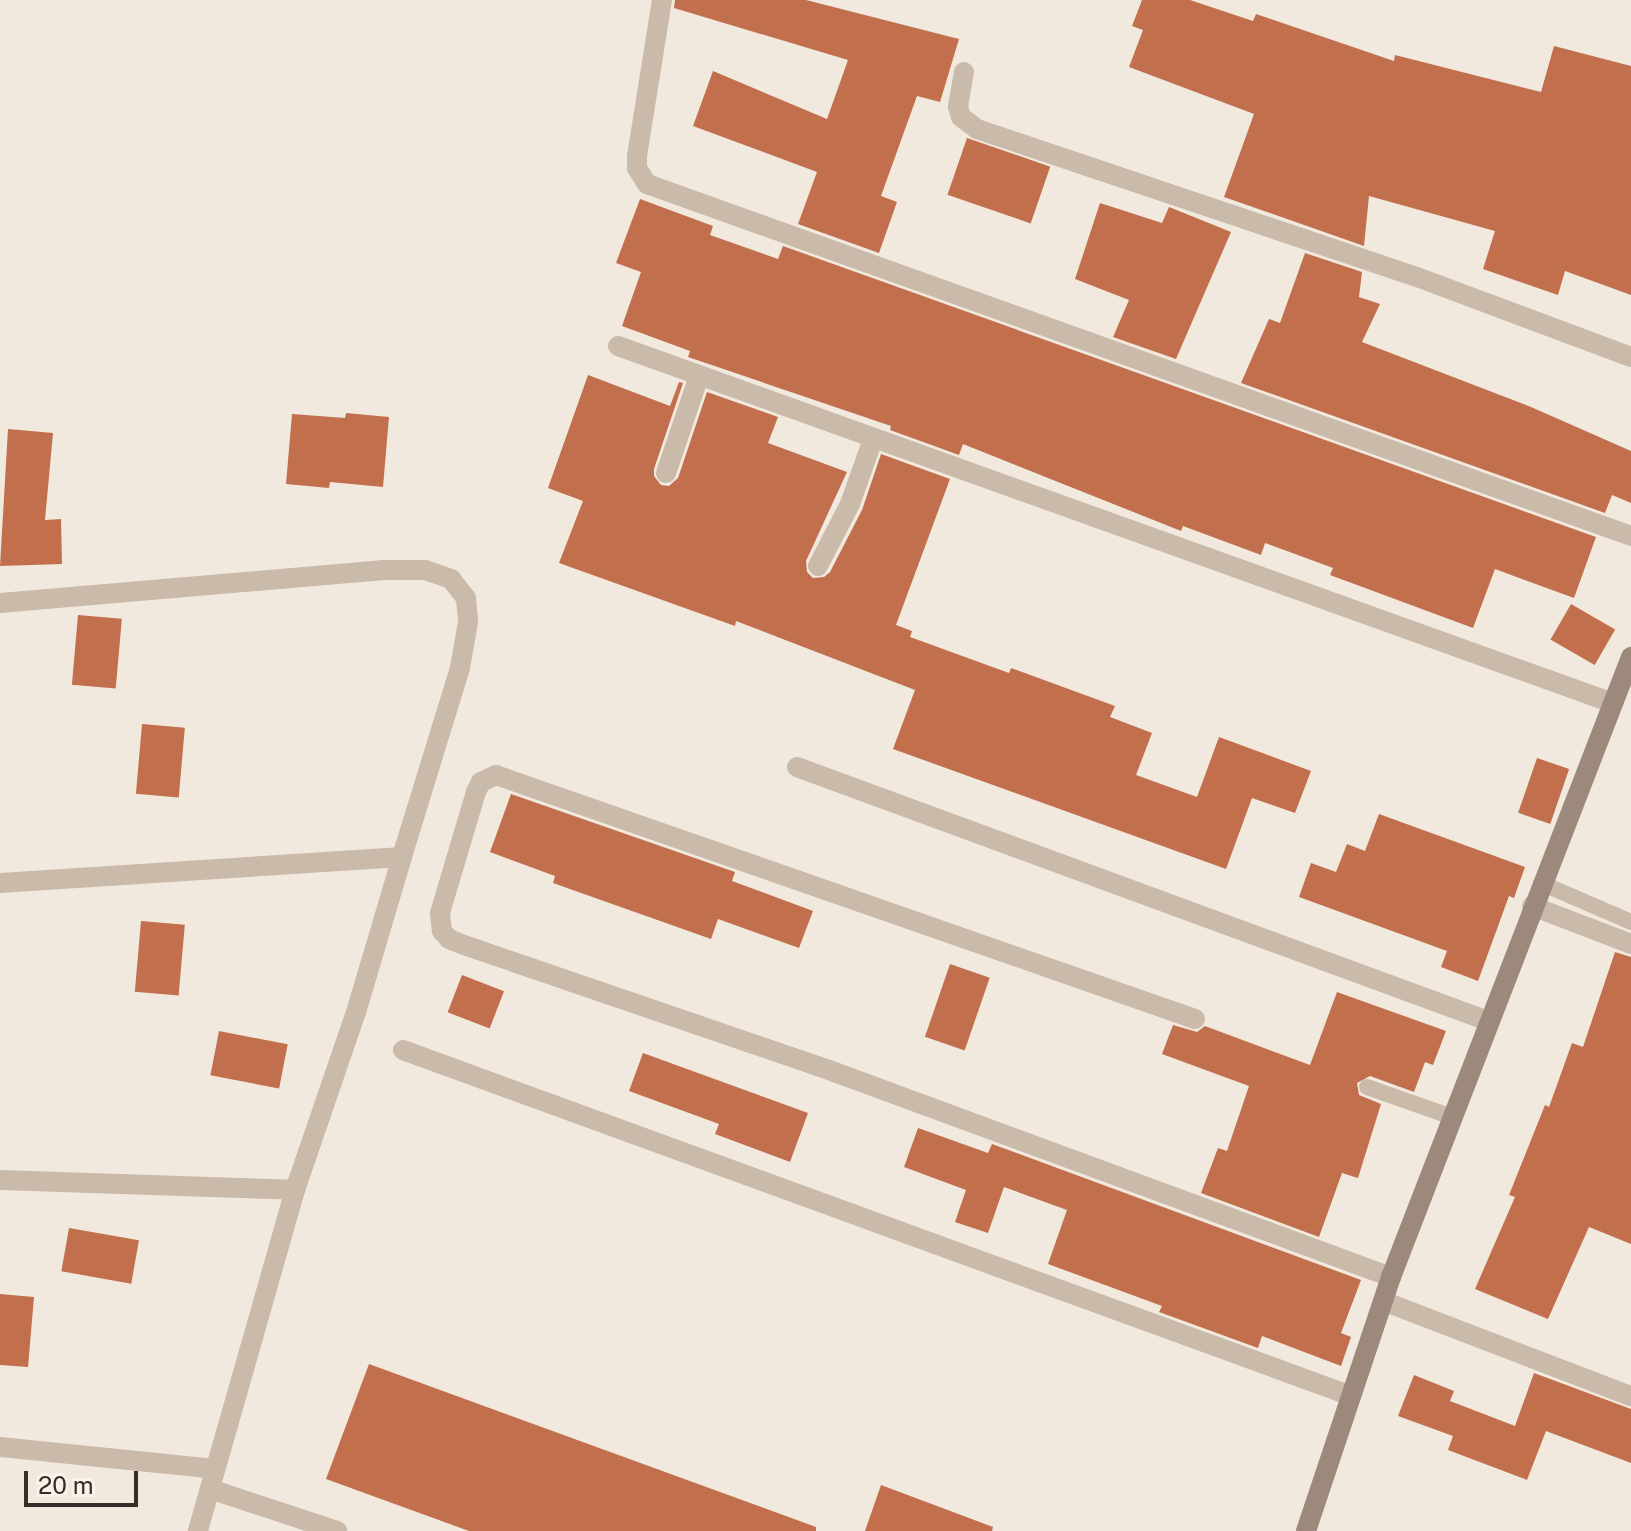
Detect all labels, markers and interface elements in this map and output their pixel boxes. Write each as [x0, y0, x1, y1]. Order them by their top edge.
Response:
scale bar [28, 1455, 142, 1505]
text: 20 m [38, 1471, 94, 1499]

